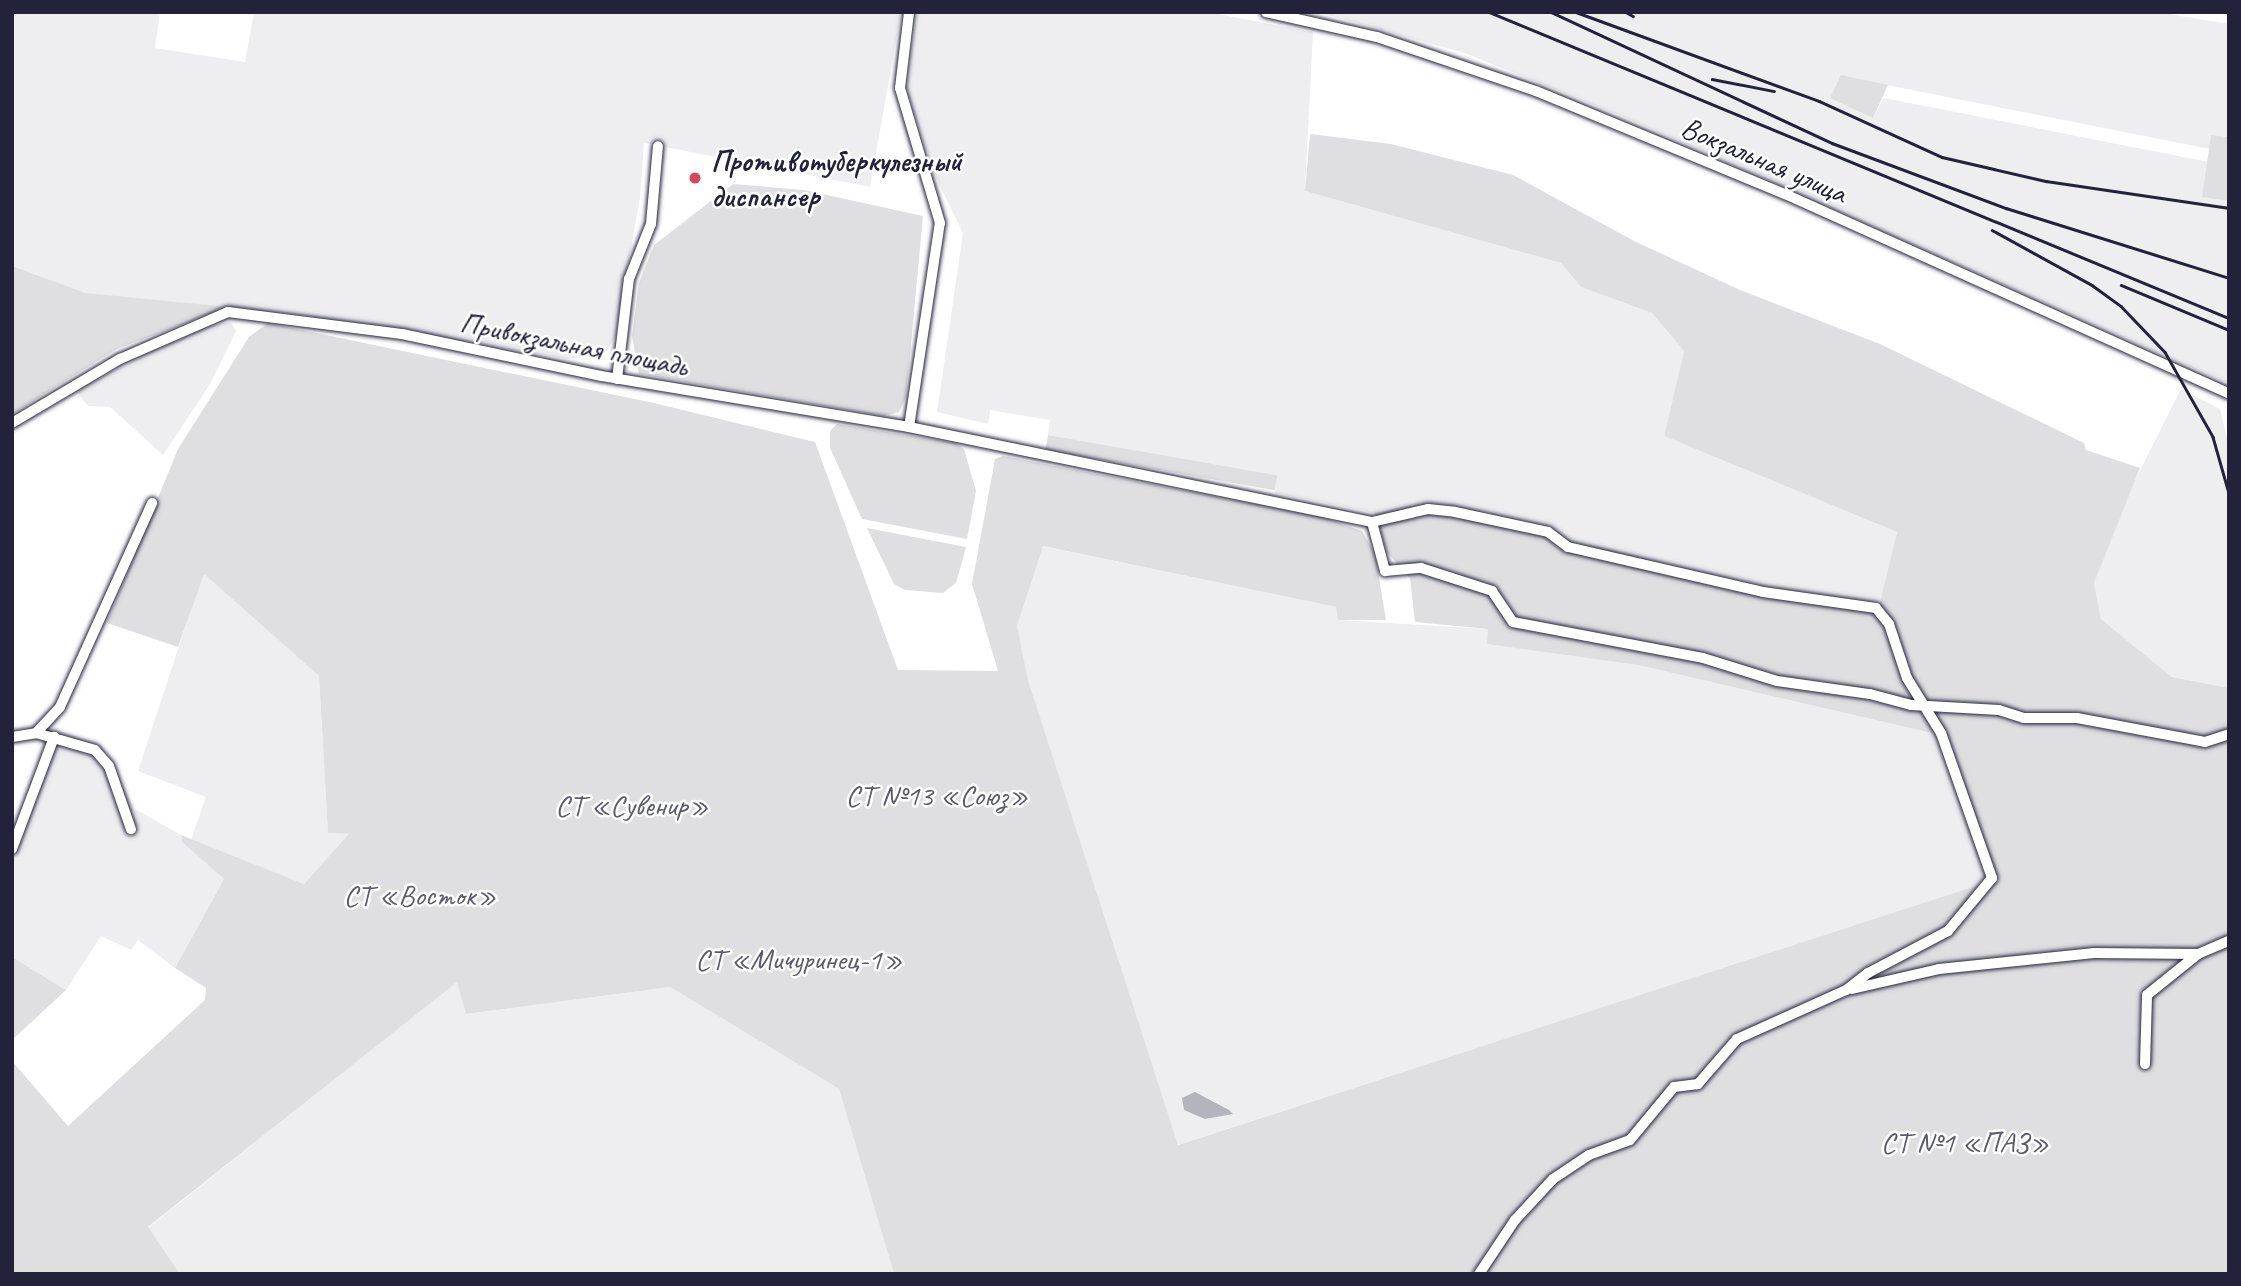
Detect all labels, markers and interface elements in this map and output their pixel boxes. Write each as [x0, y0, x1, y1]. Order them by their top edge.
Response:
street label: Вокзальная улица [1675, 109, 1853, 211]
place label: Противотуберкулезный диспансер [711, 143, 962, 214]
marker: Противотуберкулезный диспансер [685, 168, 705, 188]
street label: Привокзальная площадь [458, 304, 690, 384]
park label: СТ №13 «Союз» [846, 777, 1028, 813]
park label: СТ «Сувенир» [555, 787, 709, 823]
park label: СТ «Восток» [343, 877, 497, 913]
park label: СТ «Мичуринец-1» [695, 941, 903, 977]
park label: СТ №1 «ПАЗ» [1881, 1124, 2049, 1160]

